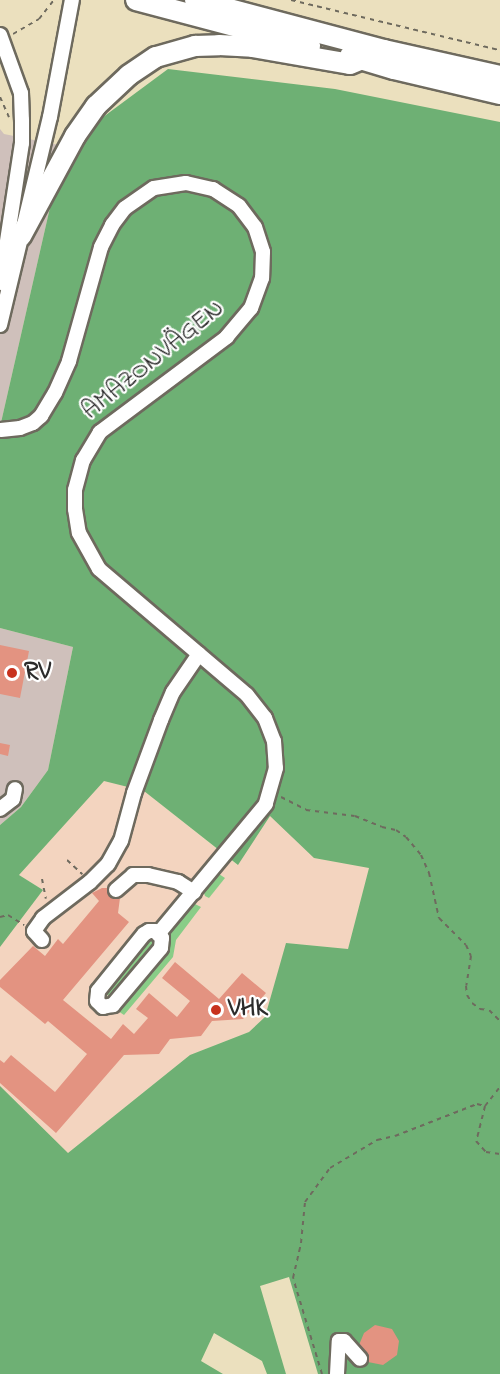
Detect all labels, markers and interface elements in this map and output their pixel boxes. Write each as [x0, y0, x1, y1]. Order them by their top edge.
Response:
street label: AMAZONVÄGEN [77, 294, 231, 428]
place label: RV [24, 657, 51, 689]
marker: RV [5, 666, 19, 680]
place label: VHK [228, 994, 268, 1026]
marker: VHK [209, 1003, 223, 1017]

